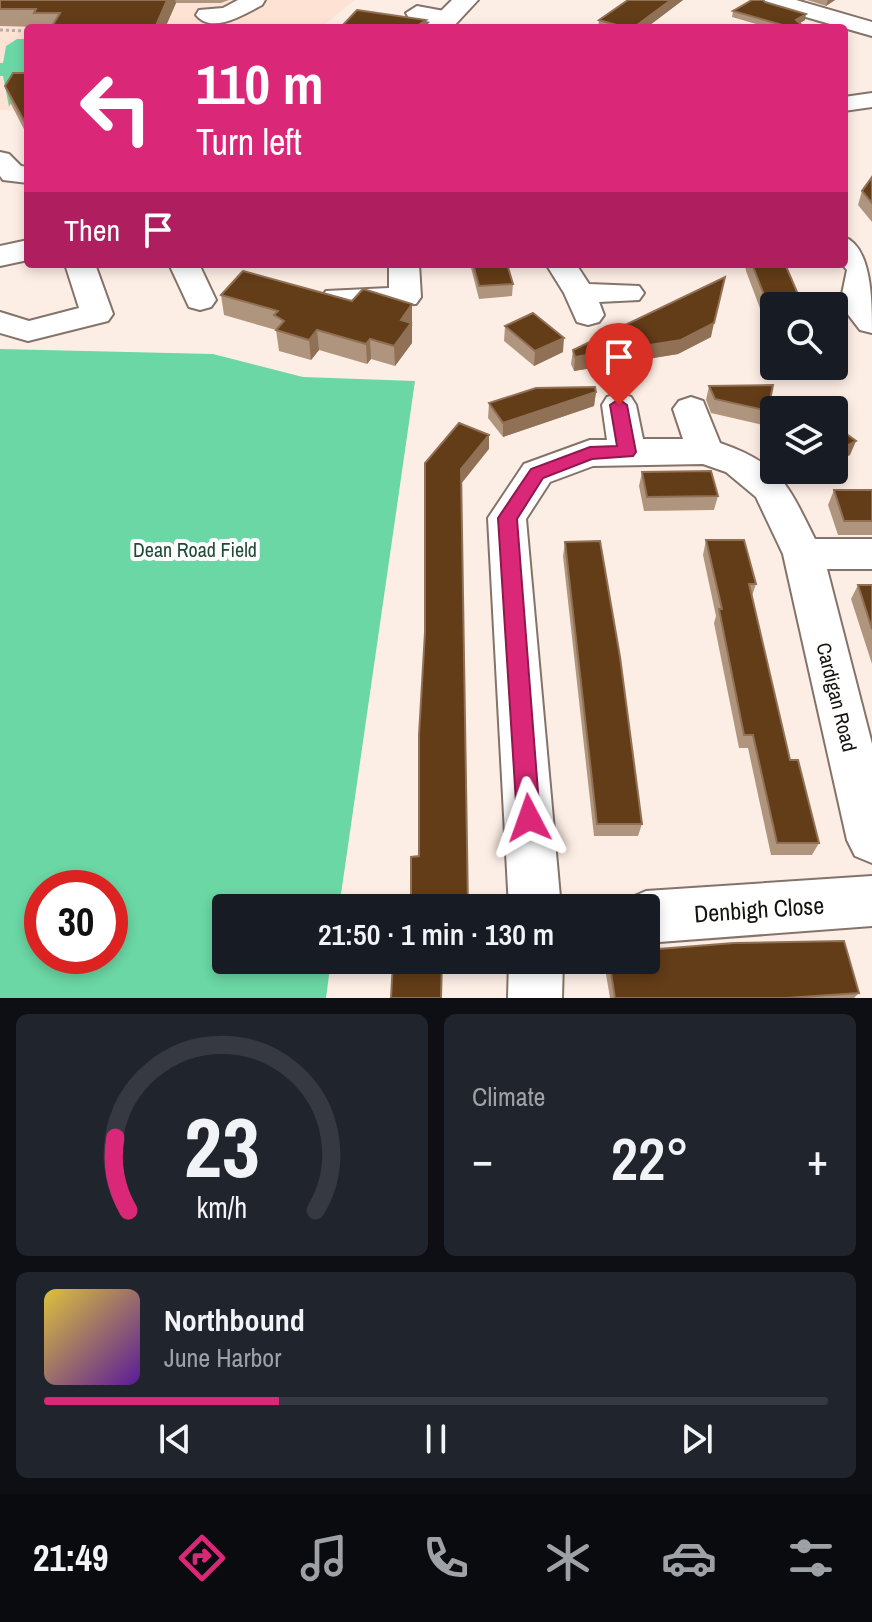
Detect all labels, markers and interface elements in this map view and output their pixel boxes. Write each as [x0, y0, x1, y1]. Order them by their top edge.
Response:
text: 110 m [196, 46, 324, 121]
icon: left [64, 56, 168, 160]
text: Turn left [196, 118, 302, 166]
icon: arrive [136, 208, 180, 252]
text: Then [64, 210, 120, 250]
map controls [760, 292, 848, 484]
button: search [760, 292, 848, 380]
pin [585, 323, 653, 405]
icon: arrive [597, 335, 641, 379]
button: layers [760, 396, 848, 484]
park label: Dean Road Field [133, 536, 257, 563]
street label: Cardigan Road [810, 640, 864, 754]
position arrow [487, 776, 571, 860]
speed limit sign: 30 [24, 870, 128, 974]
street label: Denbigh Close [693, 888, 825, 930]
text: 21:50 · 1 min · 130 m [318, 914, 554, 954]
text: Climate [472, 1079, 545, 1114]
text: 23 [184, 1091, 260, 1203]
text: 22° [611, 1118, 689, 1199]
text: − [472, 1129, 493, 1189]
text: + [807, 1129, 828, 1189]
text: km/h [197, 1188, 247, 1227]
text: Northbound [164, 1300, 305, 1340]
text: June Harbor [164, 1340, 281, 1375]
icon: previous [153, 1417, 197, 1461]
icon: pause [414, 1417, 458, 1461]
icon: next [675, 1417, 719, 1461]
icon: directions [174, 1530, 230, 1586]
icon: music [296, 1530, 352, 1586]
icon: phone [418, 1530, 474, 1586]
icon: climate [540, 1530, 596, 1586]
icon: car [661, 1530, 717, 1586]
icon: filters [783, 1530, 839, 1586]
text: 21:49 [33, 1534, 108, 1582]

